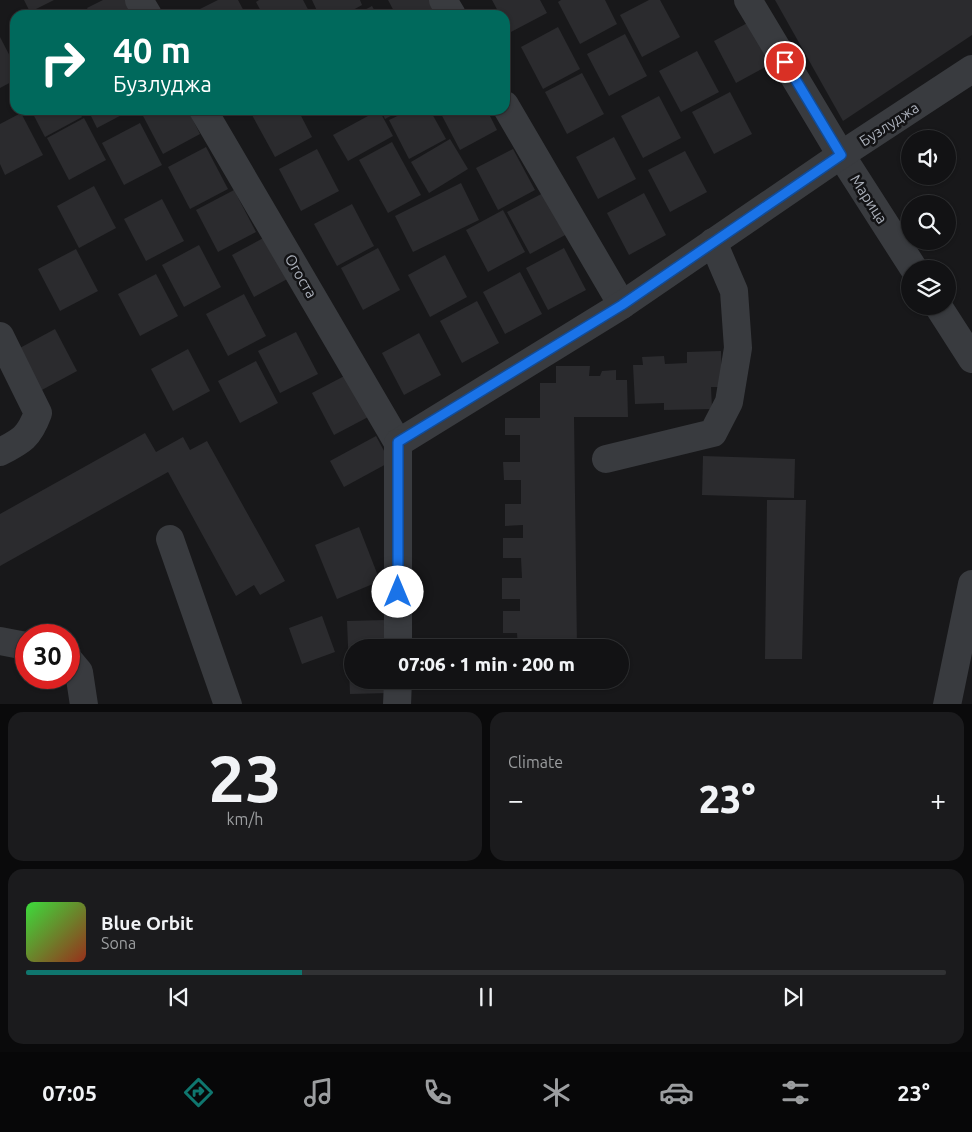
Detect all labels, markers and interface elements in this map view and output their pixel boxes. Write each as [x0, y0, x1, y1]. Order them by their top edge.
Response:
icon: right [30, 30, 95, 95]
text: 40 m [113, 30, 191, 70]
pin [764, 41, 806, 83]
icon: arrive [771, 48, 799, 76]
text: Бузлуджа [113, 71, 212, 96]
street label: Бузлуджа [856, 99, 922, 149]
map controls [901, 130, 956, 315]
button: sound [901, 130, 956, 185]
street label: Марица [847, 171, 891, 227]
button: search [901, 195, 956, 250]
street label: Огоста [282, 251, 320, 301]
button: layers [901, 260, 956, 315]
position arrow [371, 565, 423, 617]
speed limit sign: 30 [15, 624, 80, 689]
text: 07:06 · 1 min · 200 m [398, 653, 575, 675]
text: 23 [208, 741, 282, 814]
text: Climate [508, 753, 563, 771]
text: 23° [699, 778, 755, 820]
text: − [508, 784, 524, 815]
text: + [930, 784, 946, 815]
text: km/h [227, 810, 263, 828]
text: Blue Orbit [101, 912, 194, 934]
text: Sona [101, 934, 136, 952]
icon: previous [165, 983, 193, 1011]
icon: pause [472, 983, 500, 1011]
icon: next [779, 983, 807, 1011]
icon: directions [181, 1075, 216, 1110]
icon: music [301, 1075, 336, 1110]
icon: phone [420, 1075, 455, 1110]
icon: climate [539, 1075, 574, 1110]
icon: car [659, 1075, 694, 1110]
icon: filters [778, 1075, 813, 1110]
text: 07:05 [42, 1080, 97, 1105]
text: 23° [897, 1080, 930, 1105]

